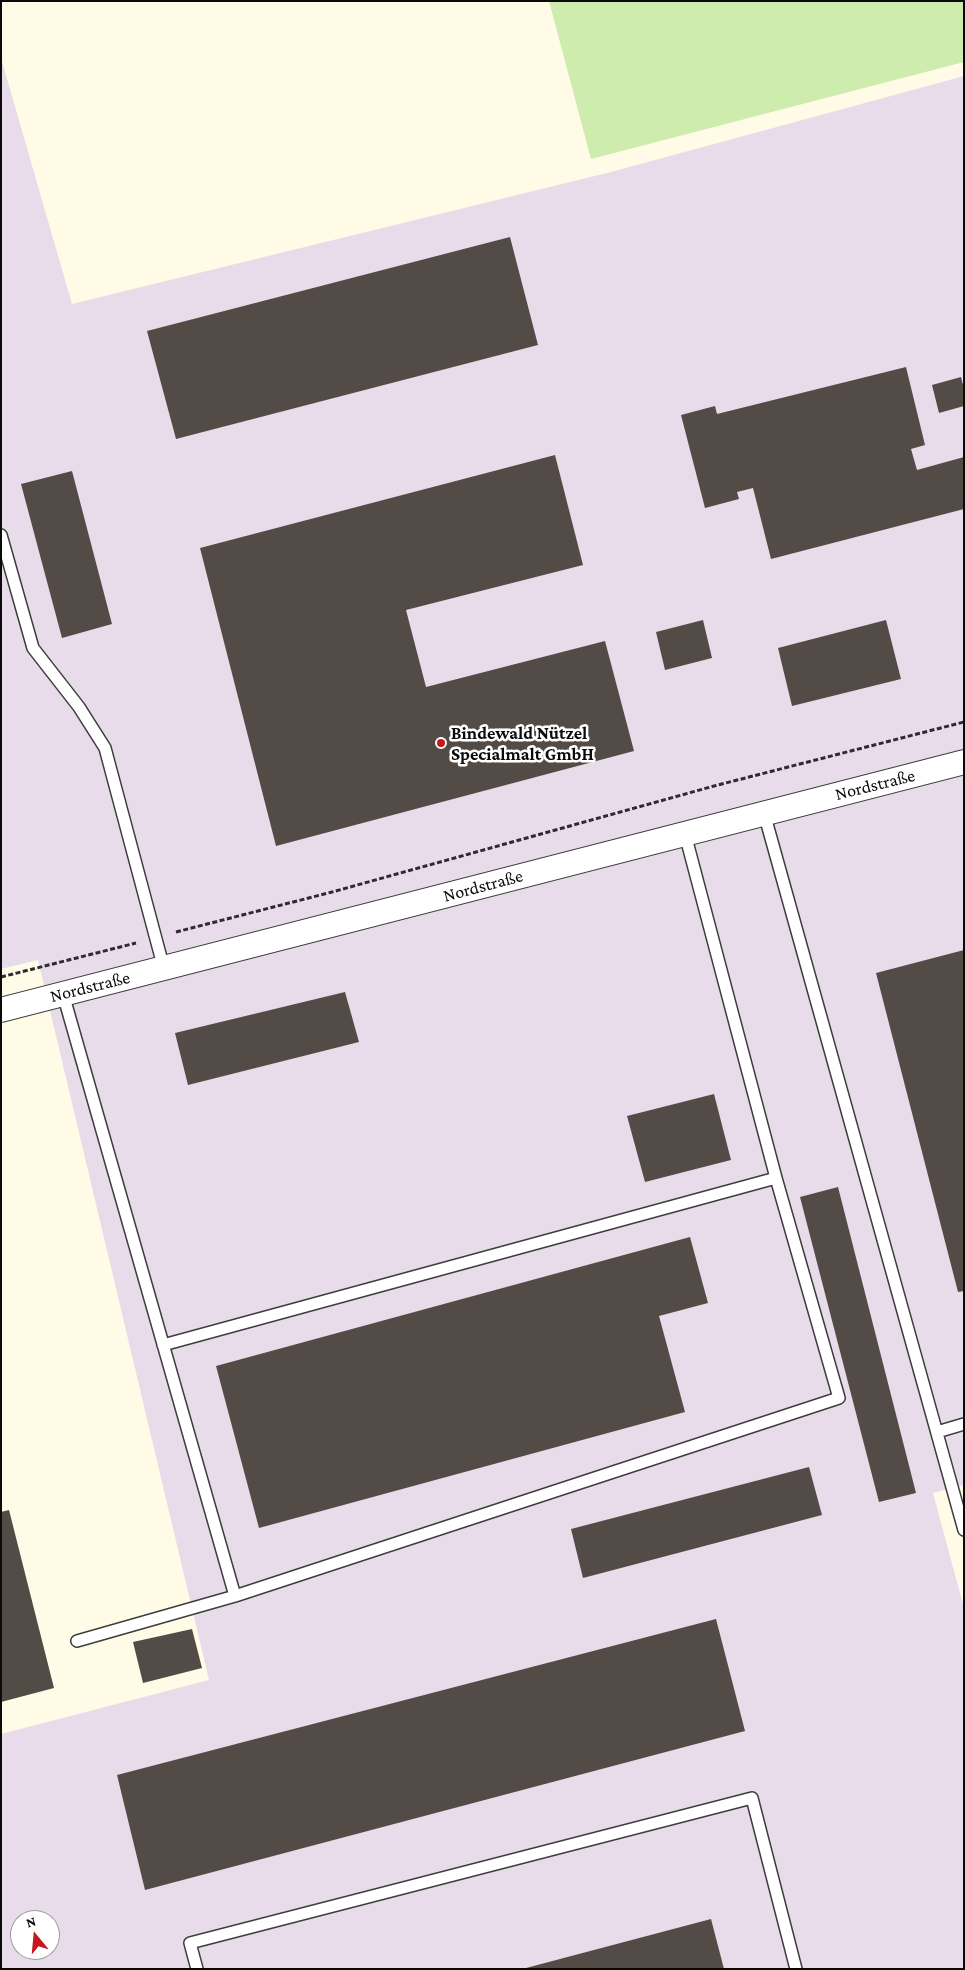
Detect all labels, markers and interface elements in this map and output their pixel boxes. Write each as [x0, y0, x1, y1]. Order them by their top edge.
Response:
place label: Bindewald Nützel Specialmalt GmbH [451, 722, 594, 764]
marker: Bindewald Nützel Specialmalt GmbH [435, 737, 447, 749]
street label: Nordstraße [833, 765, 917, 805]
street label: Nordstraße [441, 865, 525, 907]
street label: Nordstraße [48, 967, 132, 1007]
north arrow [10, 1910, 60, 1960]
text: N [24, 1913, 38, 1931]

